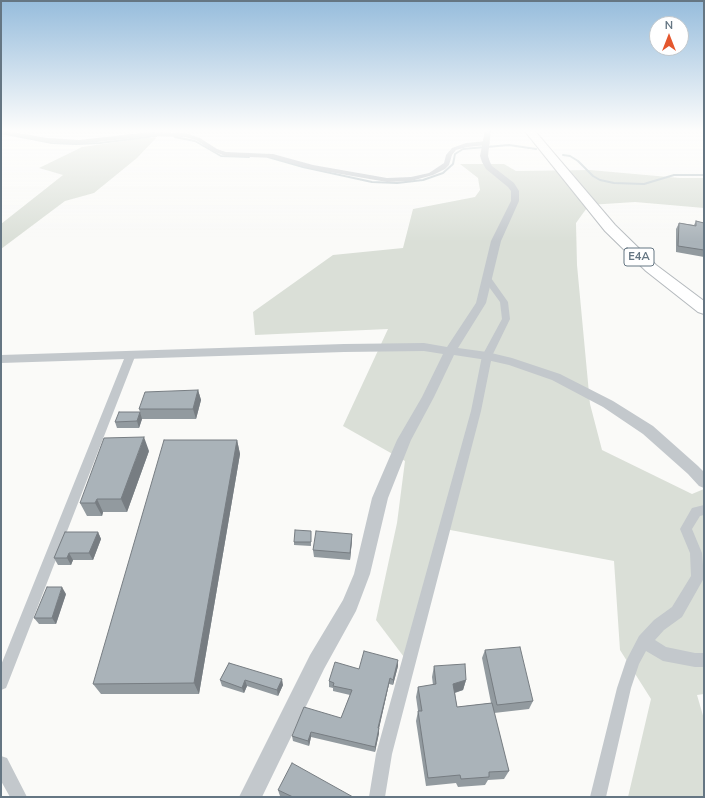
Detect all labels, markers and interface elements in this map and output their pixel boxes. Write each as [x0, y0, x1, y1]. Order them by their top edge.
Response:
north arrow [649, 16, 689, 56]
text: N [665, 18, 673, 32]
road number: E4A [624, 248, 654, 266]

